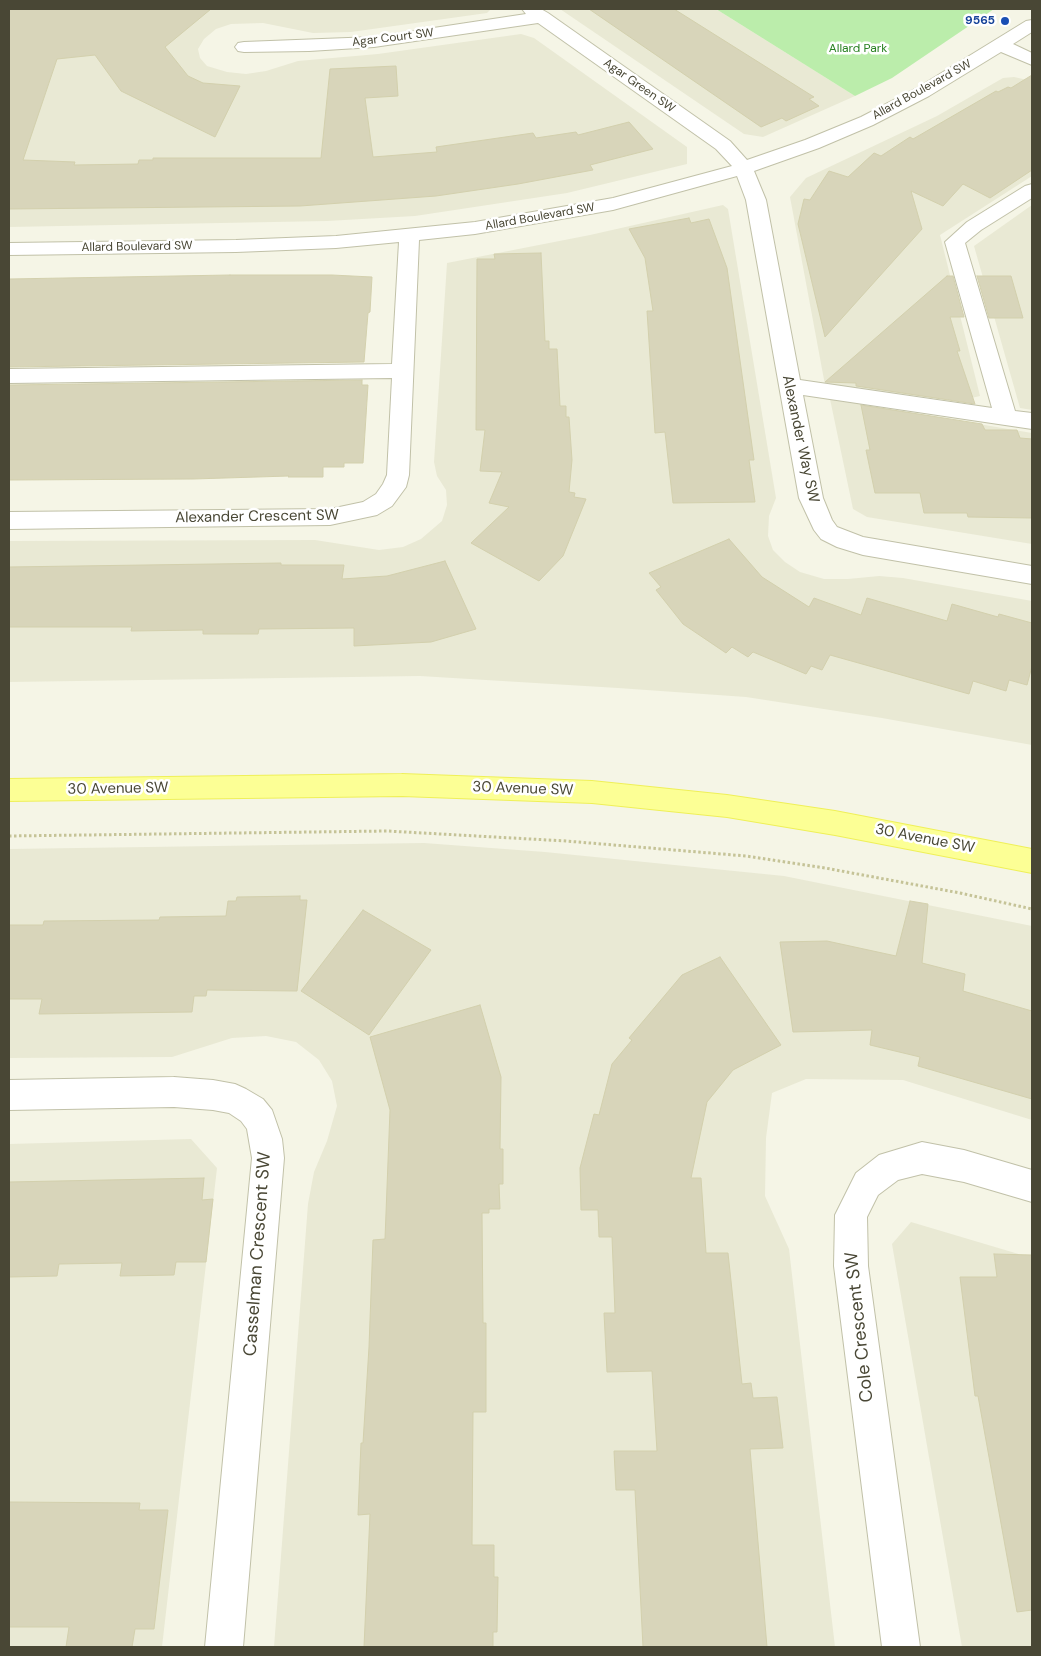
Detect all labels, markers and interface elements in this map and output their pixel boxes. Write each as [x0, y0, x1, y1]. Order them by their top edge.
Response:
place label: 9565 [965, 14, 995, 28]
marker: 9565 [999, 15, 1011, 27]
street label: Agar Court SW [351, 26, 435, 50]
park label: Allard Park [829, 42, 887, 56]
street label: Agar Green SW [600, 56, 678, 116]
street label: Allard Boulevard SW [870, 57, 974, 123]
street label: Allard Boulevard SW [484, 200, 596, 234]
street label: Allard Boulevard SW [81, 239, 193, 255]
street label: Alexander Way SW [778, 373, 822, 505]
street label: Alexander Crescent SW [175, 507, 339, 527]
street label: 30 Avenue SW [472, 778, 574, 800]
street label: 30 Avenue SW [67, 779, 169, 799]
street label: 30 Avenue SW [874, 821, 976, 857]
street label: Casselman Crescent SW [240, 1151, 276, 1357]
street label: Cole Crescent SW [841, 1251, 879, 1403]

